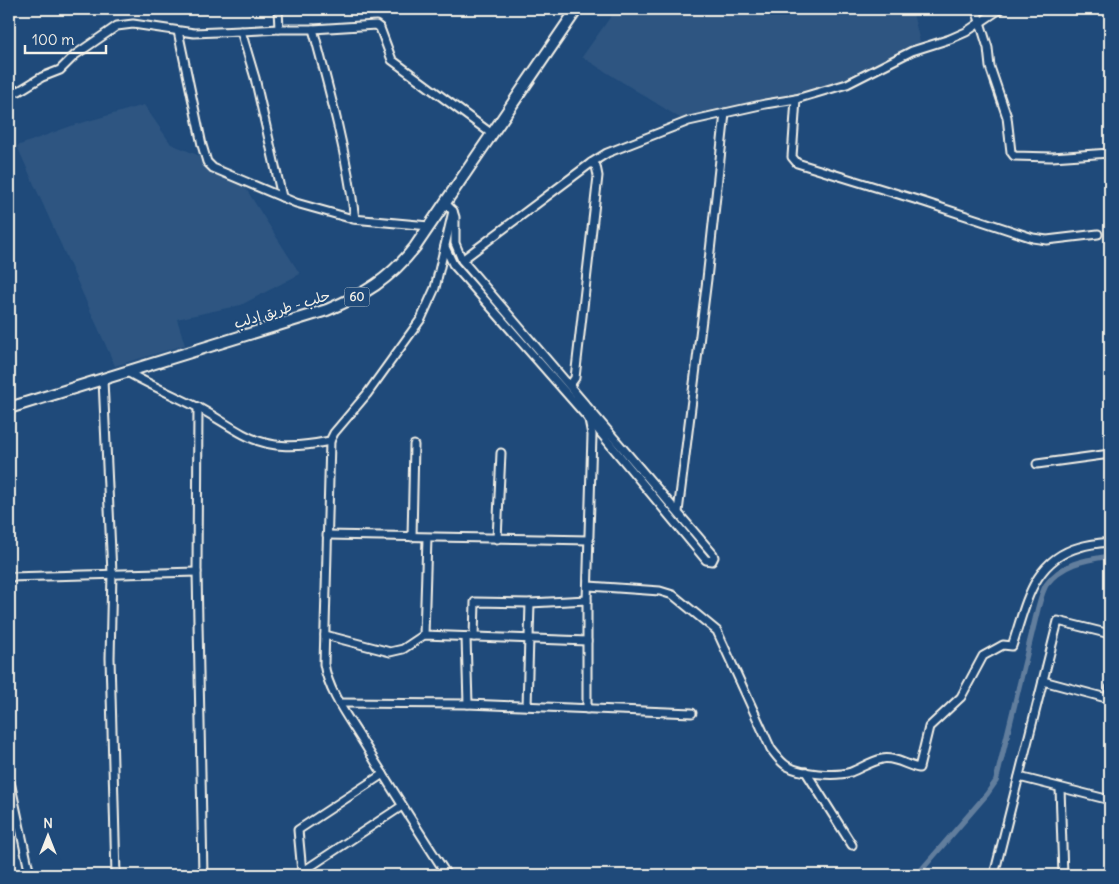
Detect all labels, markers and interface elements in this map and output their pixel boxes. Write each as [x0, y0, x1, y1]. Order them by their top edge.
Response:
scale bar [25, 22, 106, 54]
text: 100 m [32, 30, 74, 49]
street label: حلب - طريق إدلب [232, 286, 332, 332]
road number: 60 [344, 288, 370, 306]
north arrow [22, 812, 72, 862]
text: N [43, 814, 53, 832]

